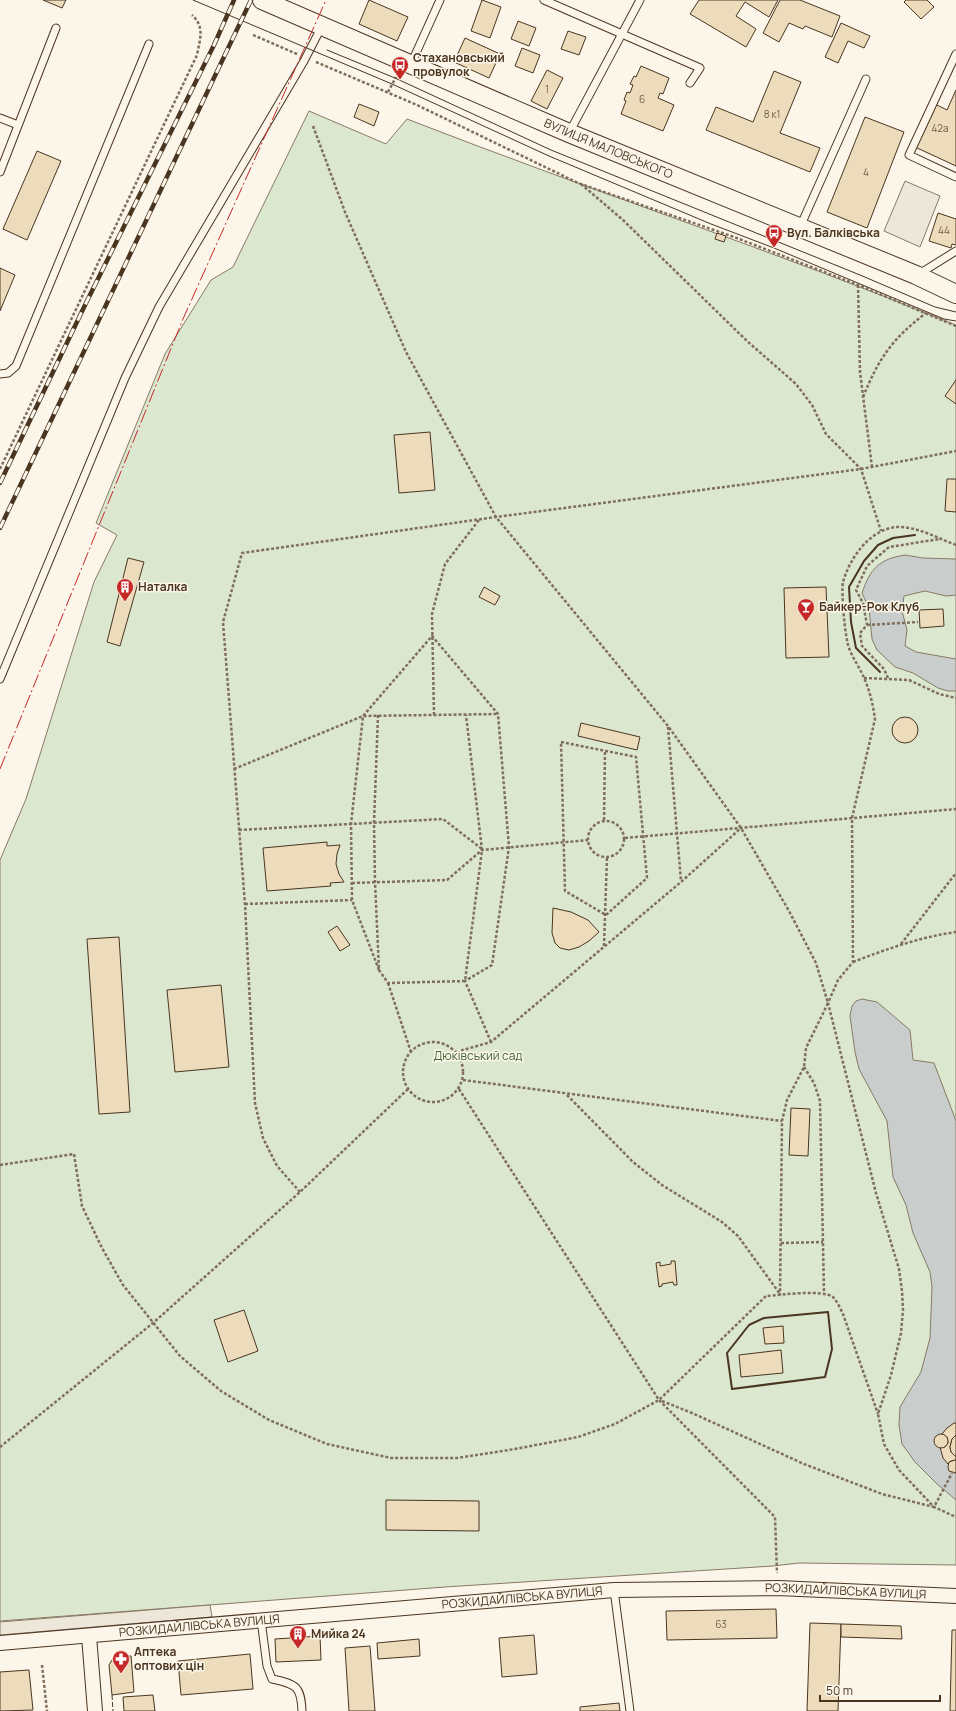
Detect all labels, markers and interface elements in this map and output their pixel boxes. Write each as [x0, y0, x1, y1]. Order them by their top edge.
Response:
place label: Стахановський провулок [413, 49, 505, 80]
bus stop icon: Стахановський провулок [390, 55, 410, 80]
house number: 1 [545, 82, 549, 96]
house number: 6 [639, 92, 645, 106]
house number: 8 к1 [764, 107, 780, 121]
street label: ВУЛИЦЯ МАЛОВСЬКОГО [541, 114, 676, 183]
house number: 42а [931, 121, 949, 135]
house number: 4 [863, 165, 869, 179]
bus stop icon: Вул. Балківська [764, 223, 784, 248]
house number: 44 [938, 223, 950, 237]
place label: Вул. Балківська [787, 224, 880, 241]
building icon: Наталка [115, 577, 135, 602]
place label: Наталка [138, 578, 187, 595]
bar icon: Байкер-Рок Клуб [796, 597, 816, 622]
place label: Байкер-Рок Клуб [819, 598, 919, 615]
park label: Дюківський сад [433, 1047, 523, 1064]
street label: РОЗКИДАЙЛІВСЬКА ВУЛИЦЯ [765, 1579, 927, 1603]
street label: РОЗКИДАЙЛІВСЬКА ВУЛИЦЯ [441, 1582, 603, 1613]
street label: РОЗКИДАЙЛІВСЬКА ВУЛИЦЯ [118, 1610, 280, 1641]
house number: 63 [715, 1617, 727, 1631]
building icon: Мийка 24 [288, 1624, 308, 1649]
place label: Мийка 24 [311, 1625, 366, 1642]
place label: Аптека оптових цін [134, 1643, 204, 1674]
pharmacy icon: Аптека оптових цін [111, 1649, 131, 1674]
scale bar [820, 1677, 940, 1703]
text: 50 m [826, 1682, 853, 1699]

